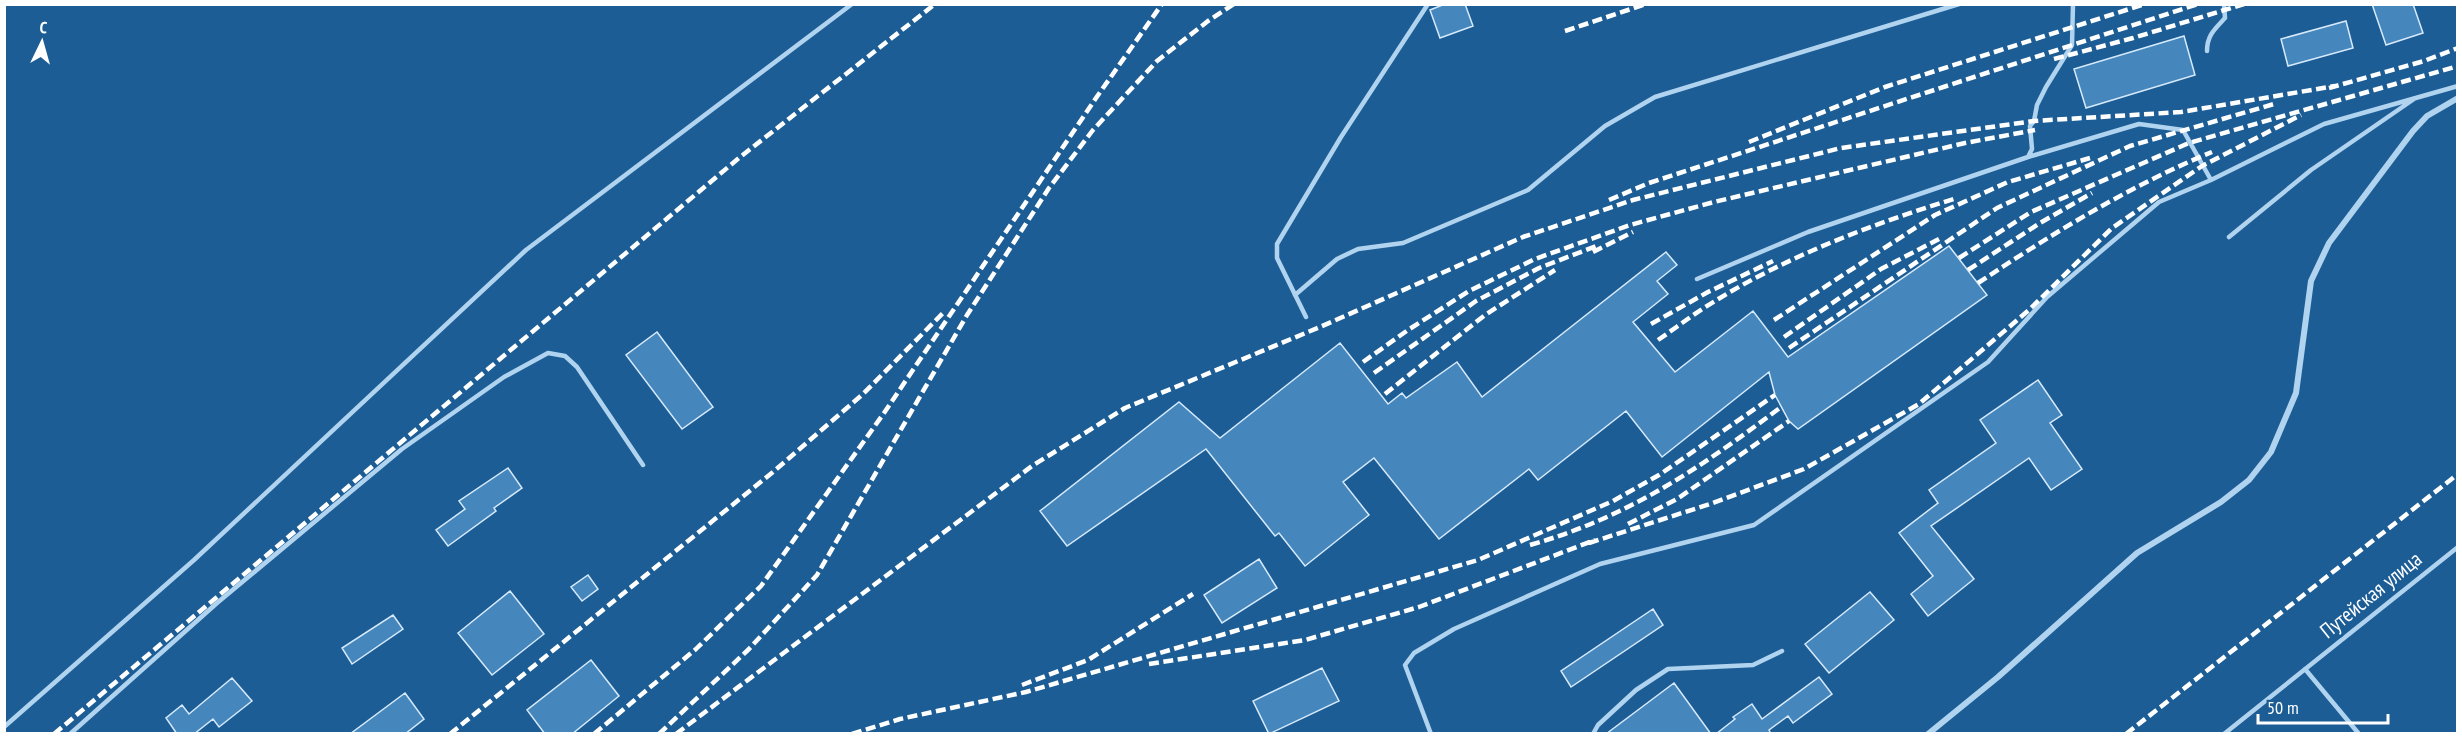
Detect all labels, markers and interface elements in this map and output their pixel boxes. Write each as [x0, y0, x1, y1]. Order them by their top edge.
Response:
north arrow [12, 12, 72, 72]
text: С [39, 17, 49, 37]
street label: Путейская улица [2314, 545, 2427, 644]
scale bar [2258, 687, 2388, 725]
text: 50 m [2267, 696, 2299, 719]

